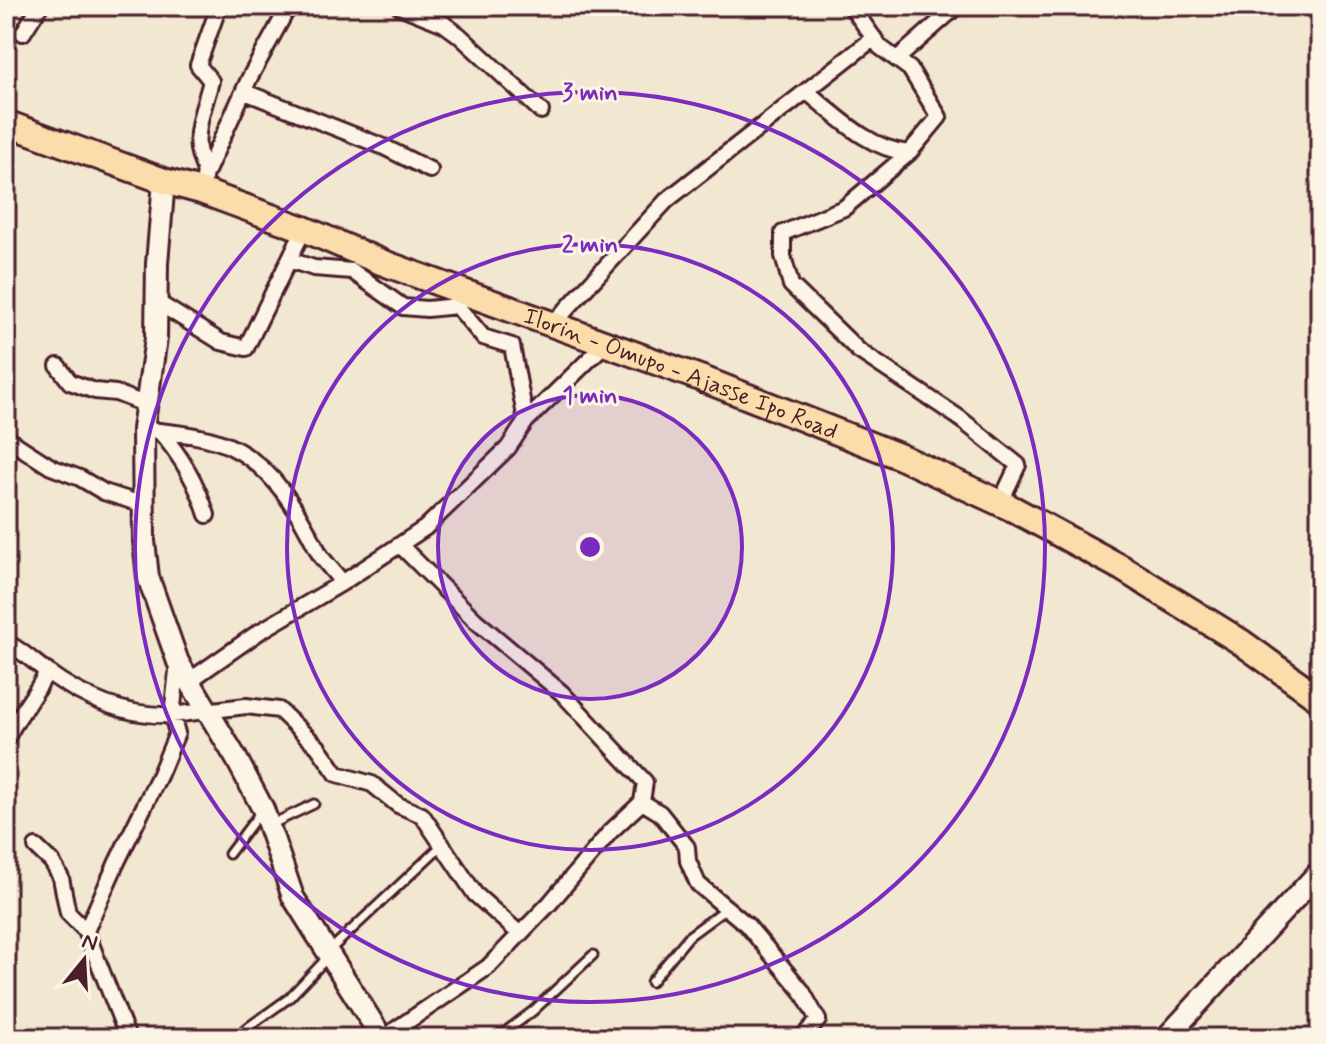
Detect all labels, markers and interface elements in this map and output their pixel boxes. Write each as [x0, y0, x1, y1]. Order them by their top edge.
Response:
text: 3 min [562, 78, 618, 109]
text: 2 min [562, 230, 618, 261]
street label: Ilorin - Omupo - Ajasse Ipo Road [519, 301, 842, 448]
text: 1 min [562, 381, 618, 412]
centre of rings [576, 533, 604, 561]
north arrow [44, 920, 124, 1000]
text: N [78, 927, 101, 958]

